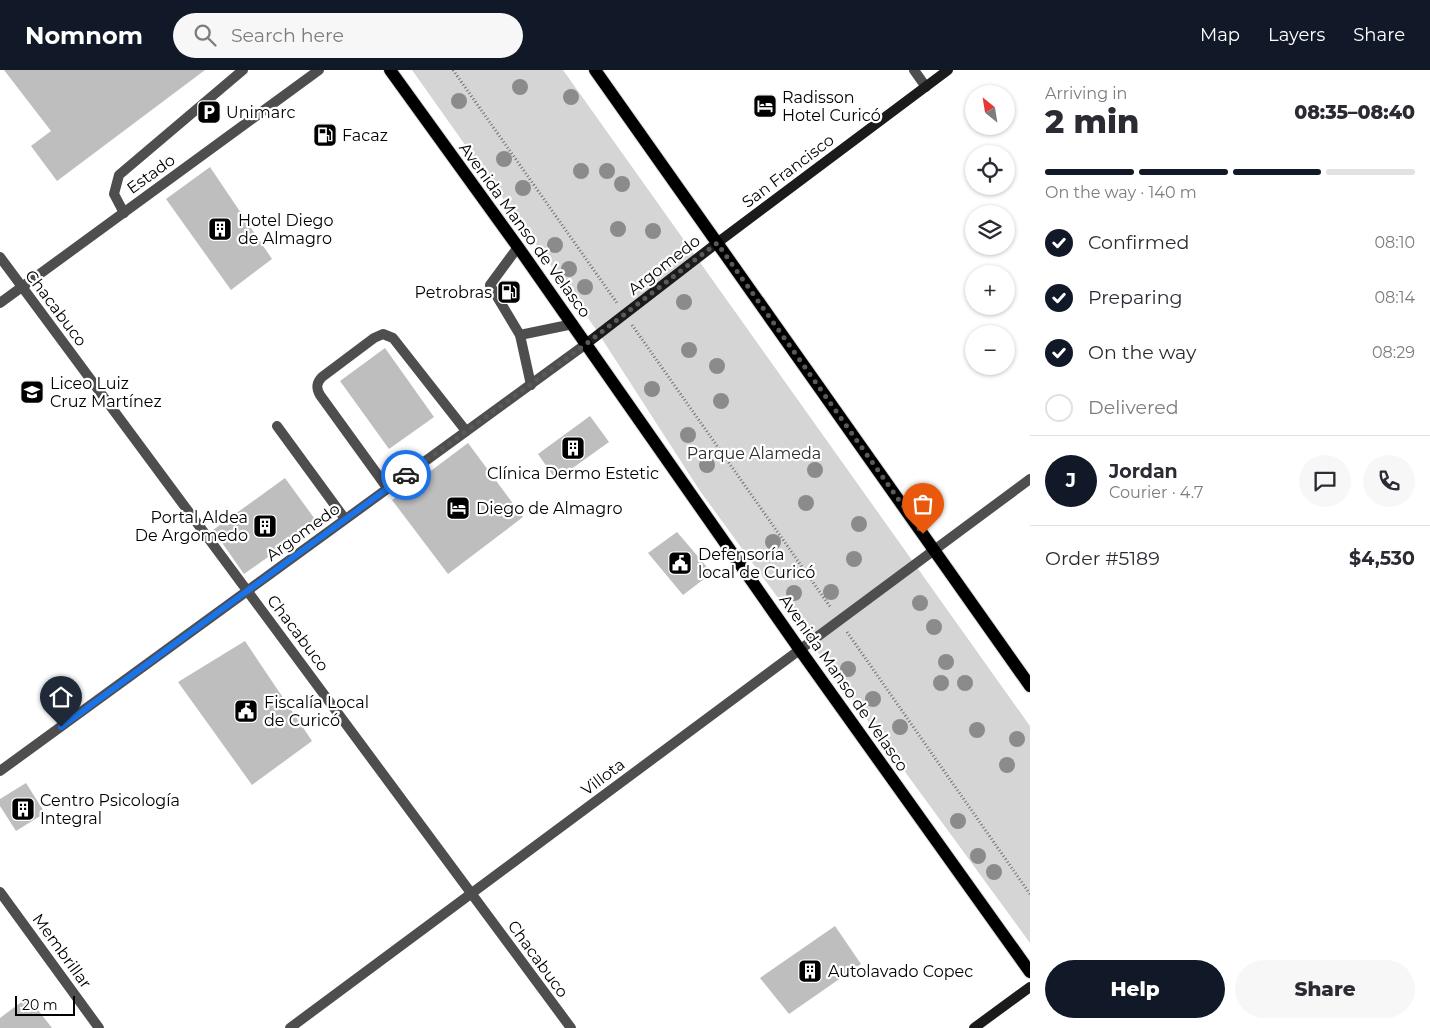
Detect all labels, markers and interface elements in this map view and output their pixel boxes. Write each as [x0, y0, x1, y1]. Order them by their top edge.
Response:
search box [173, 13, 523, 58]
text: Nomnom [25, 21, 143, 50]
icon: search [191, 21, 219, 49]
text: Search here [231, 24, 344, 47]
text: Map [1200, 24, 1240, 46]
text: Layers [1268, 24, 1325, 46]
text: Share [1353, 24, 1405, 46]
text: Arriving in [1045, 84, 1127, 103]
north arrow [965, 85, 1015, 135]
map controls [965, 85, 1015, 375]
place label: Radisson Hotel Curicó [782, 88, 881, 125]
hotel icon: Radisson Hotel Curicó [752, 93, 778, 119]
parking icon: Unimarc [196, 99, 222, 125]
text: 08:35–08:40 [1294, 101, 1415, 124]
text: 2 min [1045, 102, 1139, 141]
place label: Unimarc [226, 103, 295, 122]
fuel station icon: Facaz [312, 122, 338, 148]
place label: Facaz [342, 126, 388, 145]
street label: San Francisco [738, 130, 838, 212]
street label: Avenida Manso de Velasco [455, 139, 595, 321]
button: locate [965, 145, 1015, 195]
street label: Estado [123, 150, 179, 198]
text: On the way · 140 m [1045, 183, 1197, 202]
button: layers [965, 205, 1015, 255]
place label: Hotel Diego de Almagro [238, 211, 334, 248]
building icon: Hotel Diego de Almagro [207, 216, 233, 242]
icon: check [1045, 229, 1073, 257]
street label: Argomedo [624, 231, 704, 299]
text: Confirmed [1088, 231, 1189, 254]
text: 08:10 [1374, 233, 1415, 252]
button: + [965, 265, 1015, 315]
street label: Chacabuco [21, 266, 91, 350]
fuel station icon: Petrobras [496, 279, 522, 305]
place label: Petrobras [414, 283, 492, 302]
icon: check [1045, 284, 1073, 312]
text: Preparing [1088, 286, 1183, 309]
text: 08:14 [1374, 288, 1415, 307]
button: − [965, 325, 1015, 375]
icon: check [1045, 339, 1073, 367]
text: On the way [1088, 341, 1196, 364]
text: 08:29 [1372, 343, 1415, 362]
place label: Liceo Luiz Cruz Martínez [50, 374, 162, 411]
school or university icon: Liceo Luiz Cruz Martínez [19, 379, 45, 405]
text: Delivered [1088, 396, 1179, 419]
building icon: Clínica Dermo Estetic [560, 435, 586, 461]
park label: Parque Alameda [687, 444, 821, 463]
courier [381, 450, 431, 500]
button: chat [1299, 455, 1351, 507]
button: phone [1363, 455, 1415, 507]
text: Jordan [1109, 460, 1178, 483]
icon: car [392, 461, 420, 489]
place label: Clínica Dermo Estetic [487, 464, 659, 483]
text: J [1066, 469, 1076, 492]
pin [902, 483, 944, 534]
text: Courier · 4.7 [1109, 483, 1203, 502]
icon: bag [909, 490, 937, 518]
hotel icon: Diego de Almagro [445, 495, 471, 521]
street label: Argomedo [263, 499, 343, 565]
place label: Diego de Almagro [476, 499, 622, 518]
place label: Portal Aldea De Argomedo [135, 508, 248, 545]
building icon: Portal Aldea De Argomedo [252, 513, 278, 539]
place label: Defensoría local de Curicó [698, 545, 815, 582]
text: Order #5189 [1045, 547, 1160, 570]
text: $4,530 [1349, 547, 1415, 570]
public building icon: Defensoría local de Curicó [667, 550, 693, 576]
street label: Chacabuco [263, 591, 333, 675]
street label: Avenida Manso de Velasco [776, 591, 912, 775]
pin [40, 676, 82, 727]
icon: home [47, 683, 75, 711]
place label: Fiscalía Local de Curicó [264, 693, 369, 730]
public building icon: Fiscalía Local de Curicó [233, 698, 259, 724]
street label: Villota [578, 755, 628, 799]
place label: Centro Psicología Integral [40, 791, 180, 828]
building icon: Centro Psicología Integral [10, 796, 36, 822]
street label: Membrillar [28, 910, 96, 992]
street label: Chacabuco [504, 917, 572, 1001]
building icon: Autolavado Copec [797, 958, 823, 984]
button: Help [1045, 960, 1225, 1018]
button: Share [1235, 960, 1415, 1018]
place label: Autolavado Copec [828, 962, 973, 981]
scale bar [15, 993, 75, 1016]
text: 20 m [22, 996, 58, 1014]

